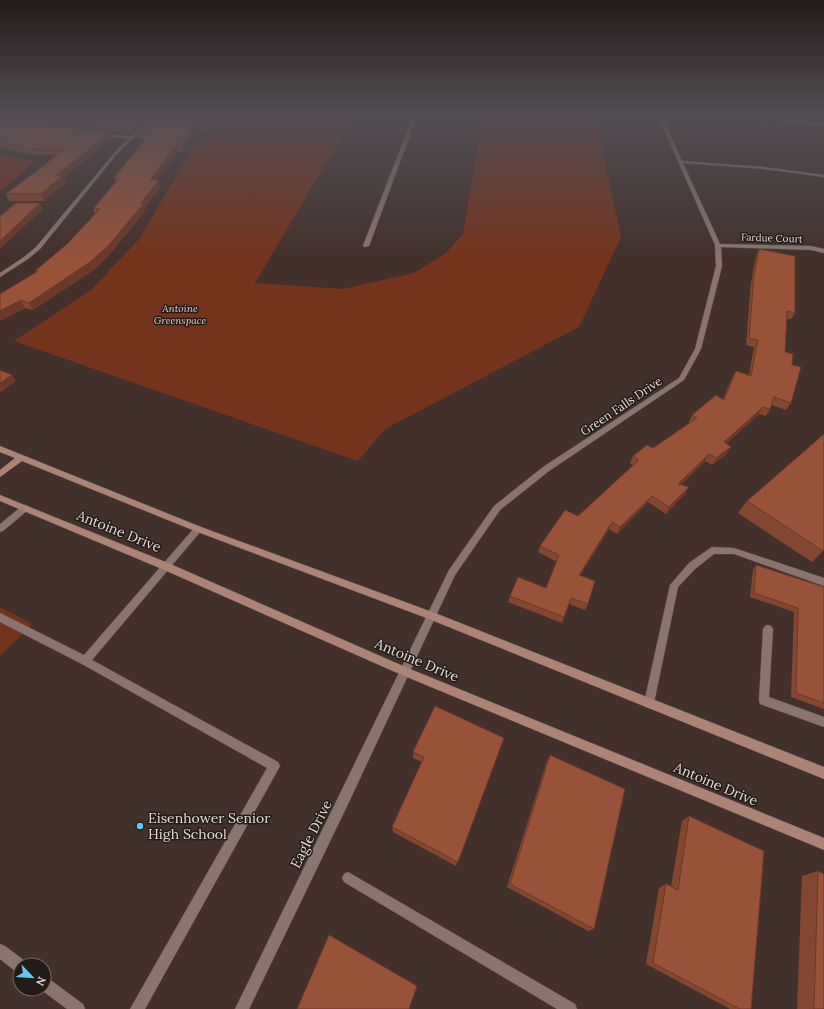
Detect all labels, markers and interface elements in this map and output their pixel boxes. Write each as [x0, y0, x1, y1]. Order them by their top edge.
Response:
street label: Fardue Court [741, 230, 803, 246]
park label: Antoine Greenspace [154, 302, 207, 327]
street label: Green Falls Drive [577, 373, 665, 439]
street label: Antoine Drive [73, 506, 164, 556]
street label: Antoine Drive [371, 634, 462, 686]
street label: Antoine Drive [670, 758, 761, 810]
street label: Eagle Drive [286, 797, 336, 871]
place label: Eisenhower Senior High School [148, 809, 270, 843]
marker: Eisenhower Senior High School [135, 821, 145, 831]
north arrow [12, 957, 52, 997]
text: N [33, 974, 49, 988]

